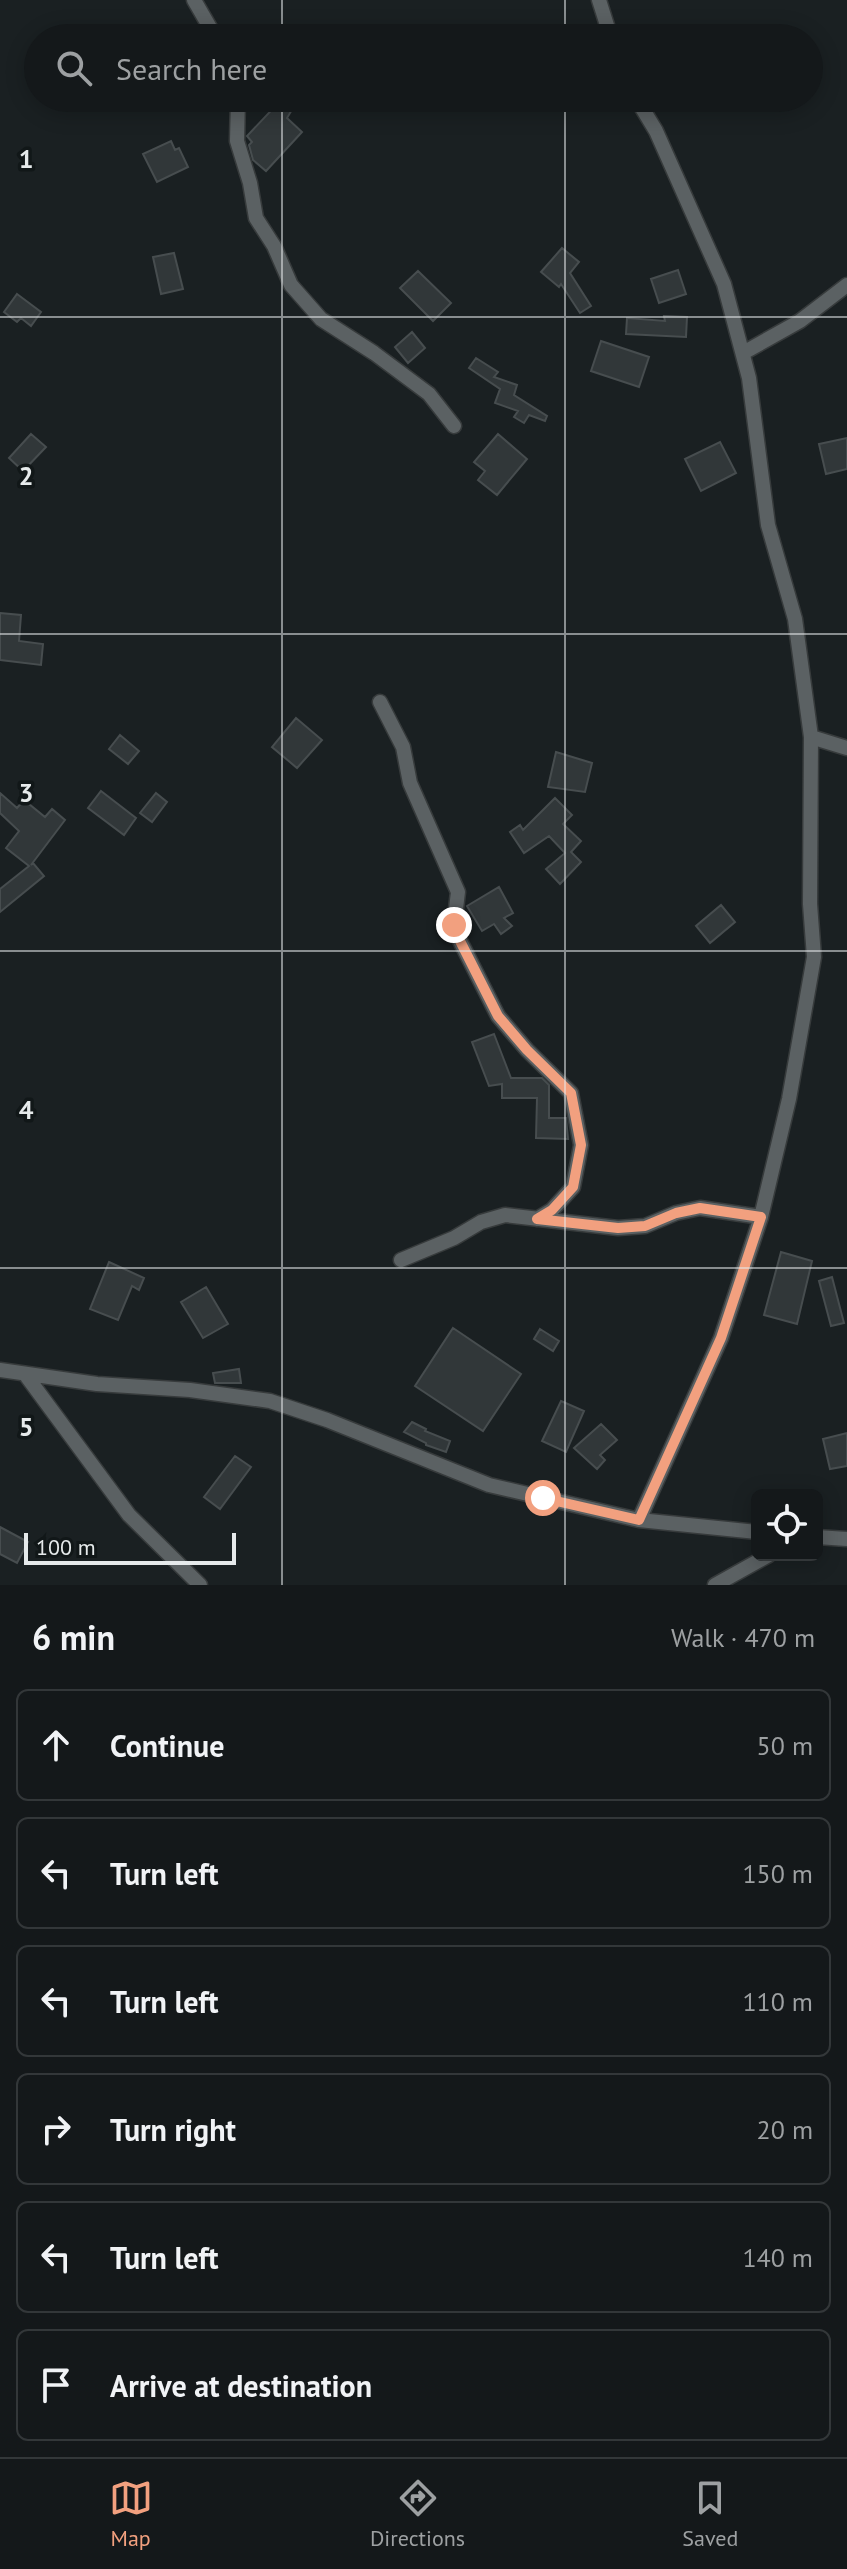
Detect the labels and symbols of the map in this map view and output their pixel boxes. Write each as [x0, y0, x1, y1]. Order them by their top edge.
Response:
text: 1 [19, 142, 33, 175]
text: 2 [19, 459, 33, 492]
text: 3 [19, 776, 33, 809]
route end [436, 907, 472, 943]
text: 4 [19, 1093, 34, 1126]
text: 5 [19, 1410, 33, 1443]
route start [525, 1480, 561, 1516]
scale bar [24, 1529, 236, 1565]

